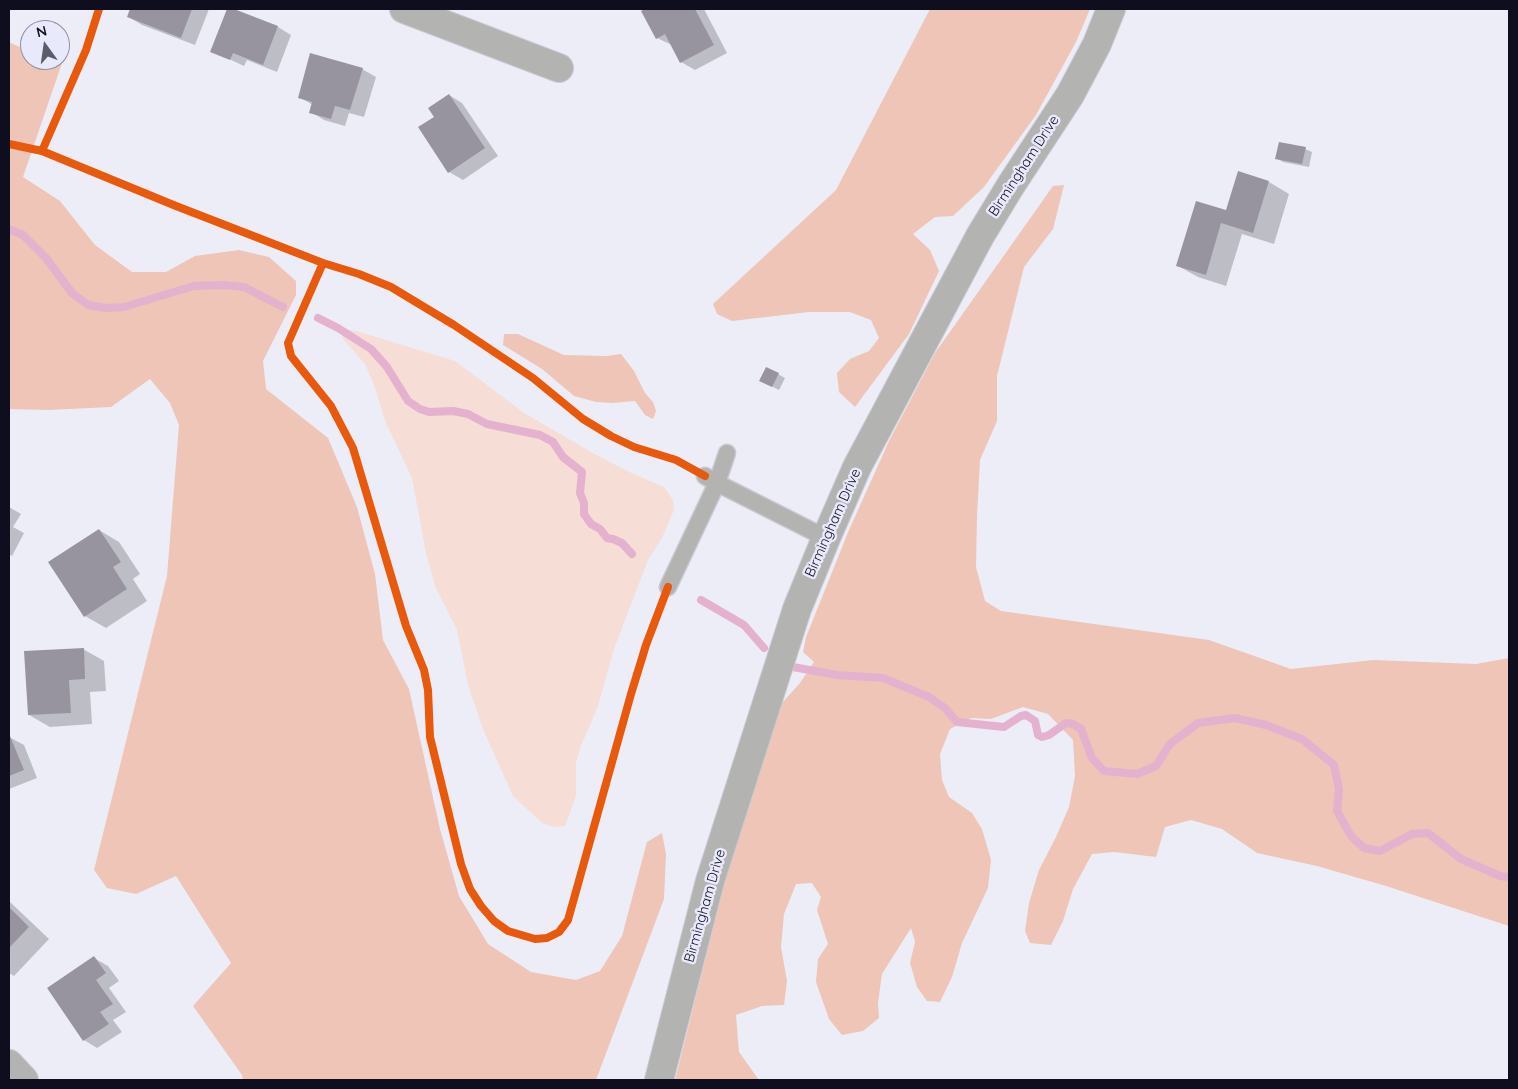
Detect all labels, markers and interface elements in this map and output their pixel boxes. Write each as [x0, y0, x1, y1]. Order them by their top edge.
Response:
north arrow [20, 20, 70, 70]
text: N [34, 21, 49, 41]
street label: Birmingham Drive [985, 112, 1063, 220]
street label: Birmingham Drive [802, 466, 864, 580]
street label: Birmingham Drive [681, 848, 729, 964]

